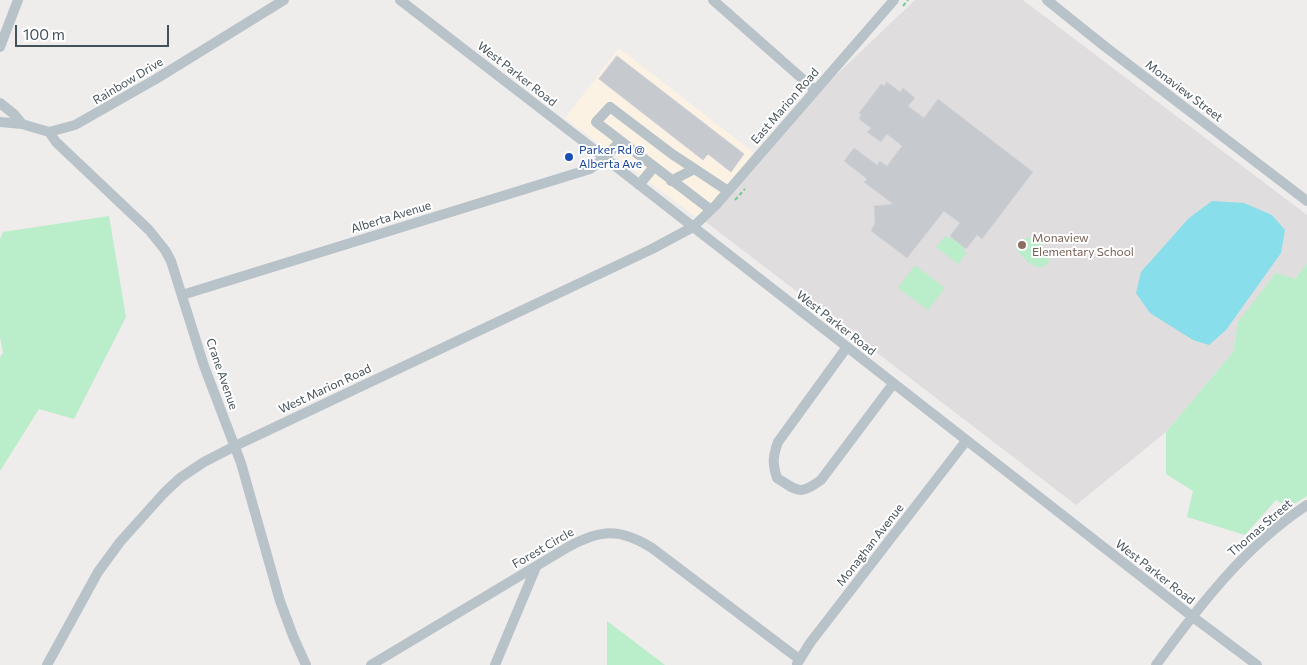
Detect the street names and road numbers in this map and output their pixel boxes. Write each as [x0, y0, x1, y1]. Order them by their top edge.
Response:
street label: West Parker Road [474, 39, 560, 109]
street label: Rainbow Drive [90, 54, 166, 108]
street label: Monaview Street [1143, 57, 1225, 125]
street label: East Marion Road [748, 65, 822, 147]
street label: Alberta Avenue [349, 198, 433, 236]
street label: West Parker Road [793, 288, 879, 358]
street label: Crane Avenue [203, 336, 241, 412]
street label: West Marion Road [277, 361, 373, 417]
street label: Thomas Street [1225, 496, 1295, 560]
street label: Monaghan Avenue [833, 501, 907, 589]
street label: Forest Circle [510, 525, 576, 571]
street label: West Parker Road [1112, 537, 1198, 607]

